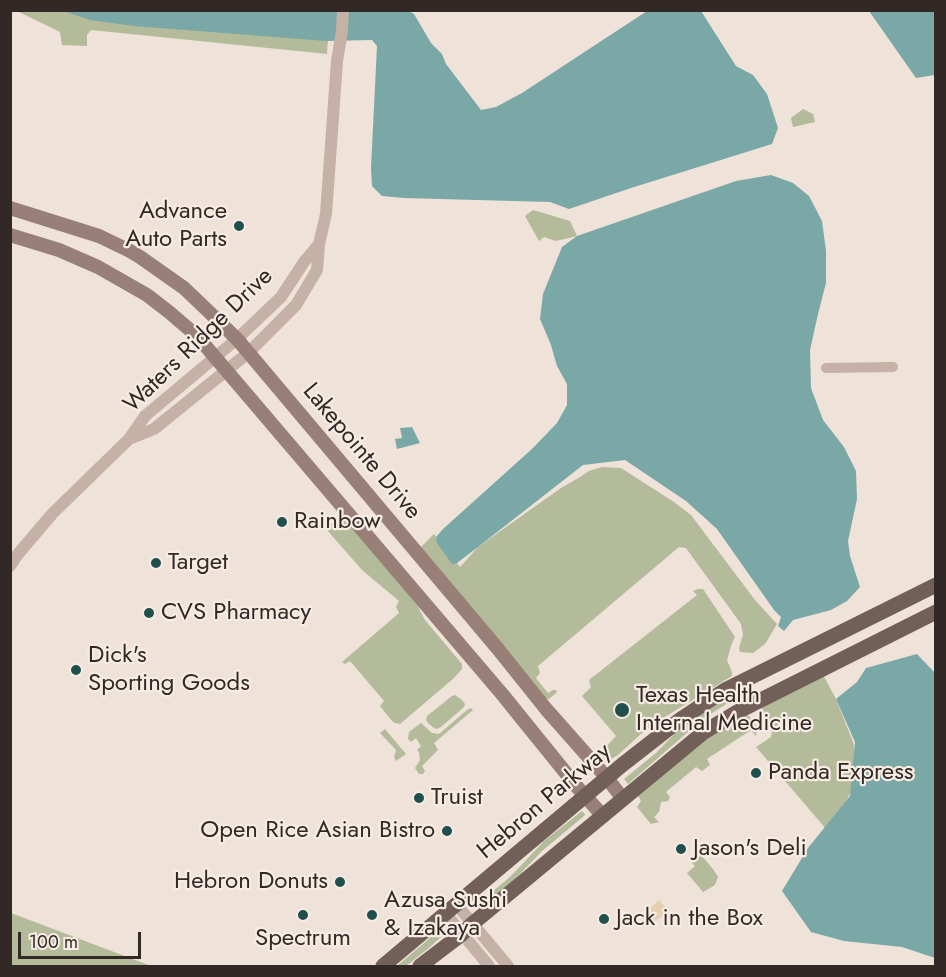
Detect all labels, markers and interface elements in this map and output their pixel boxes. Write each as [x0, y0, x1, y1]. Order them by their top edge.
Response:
place label: Advance Auto Parts [125, 198, 227, 254]
marker: Advance Auto Parts [232, 219, 246, 233]
street label: Waters Ridge Drive [118, 263, 280, 419]
street label: Lakepointe Drive [296, 378, 426, 526]
place label: Rainbow [294, 508, 381, 536]
marker: Rainbow [275, 515, 289, 529]
place label: Target [168, 549, 228, 577]
marker: Target [149, 556, 163, 570]
place label: CVS Pharmacy [161, 599, 311, 627]
marker: CVS Pharmacy [142, 606, 156, 620]
place label: Dick's Sporting Goods [88, 642, 250, 698]
marker: Dick's Sporting Goods [69, 663, 83, 677]
place label: Texas Health Internal Medicine [636, 682, 812, 738]
marker: Texas Health Internal Medicine [613, 701, 631, 719]
street label: Hebron Parkway [472, 738, 618, 866]
place label: Panda Express [768, 759, 914, 787]
marker: Panda Express [749, 766, 763, 780]
place label: Truist [431, 784, 483, 812]
marker: Truist [412, 791, 426, 805]
place label: Open Rice Asian Bistro [200, 817, 435, 845]
marker: Open Rice Asian Bistro [440, 824, 454, 838]
place label: Jason's Deli [693, 835, 807, 863]
marker: Jason's Deli [674, 842, 688, 856]
place label: Hebron Donuts [174, 868, 328, 896]
marker: Hebron Donuts [333, 875, 347, 889]
place label: Azusa Sushi & Izakaya [384, 887, 507, 943]
place label: Jack in the Box [616, 905, 763, 933]
marker: Spectrum [296, 908, 310, 922]
marker: Azusa Sushi & Izakaya [365, 908, 379, 922]
marker: Jack in the Box [597, 912, 611, 926]
scale bar [21, 920, 144, 958]
place label: Spectrum [255, 925, 351, 953]
text: 100 m [29, 929, 78, 955]

